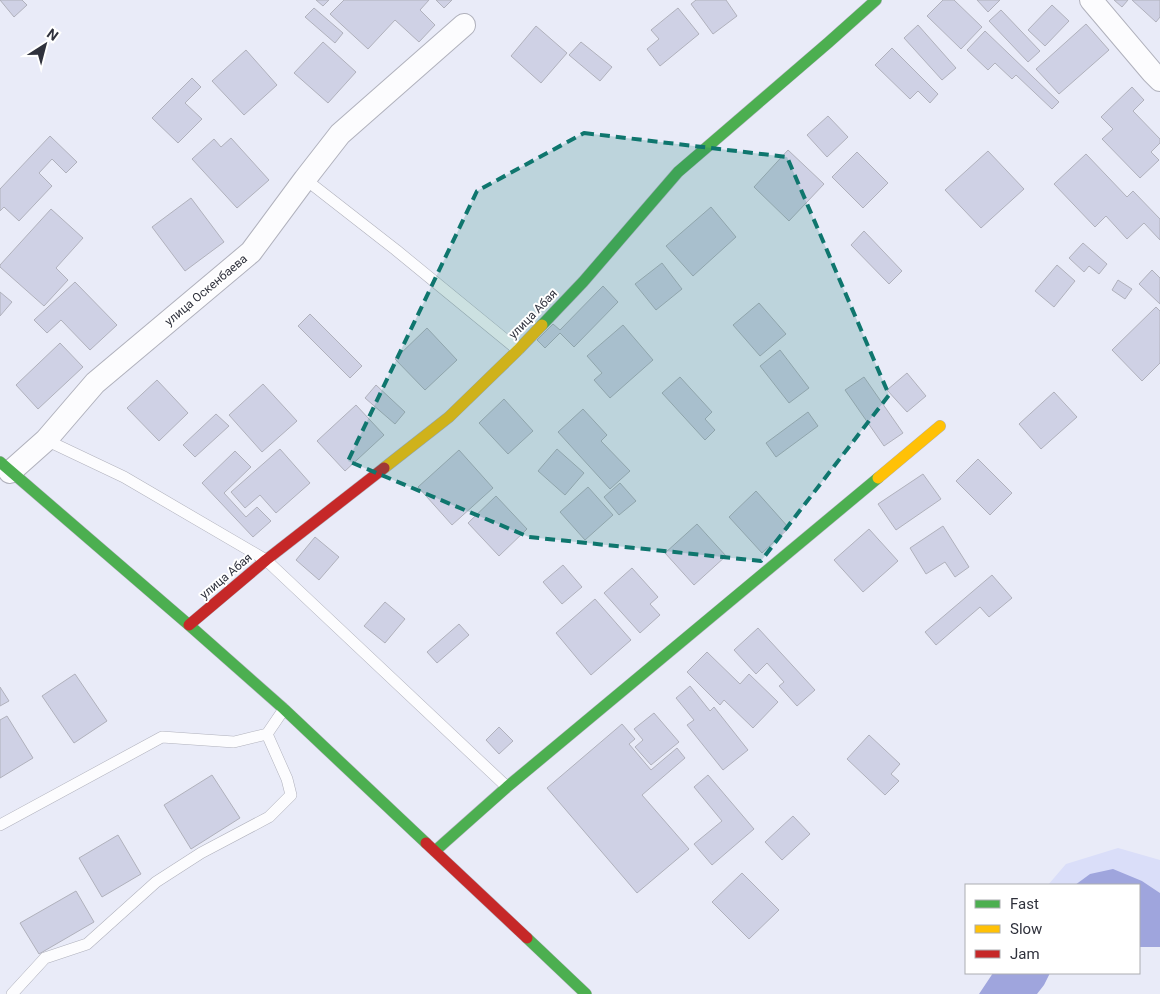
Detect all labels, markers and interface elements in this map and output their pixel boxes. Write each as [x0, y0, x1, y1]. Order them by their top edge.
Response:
north arrow [20, 20, 70, 70]
text: N [44, 25, 61, 44]
street label: улица Оскенбаева [162, 252, 250, 328]
street label: улица Абая [506, 286, 560, 342]
street label: улица Абая [197, 550, 255, 602]
legend [965, 884, 1140, 974]
text: Fast [1010, 895, 1039, 913]
text: Slow [1010, 920, 1042, 938]
text: Jam [1010, 945, 1040, 963]

